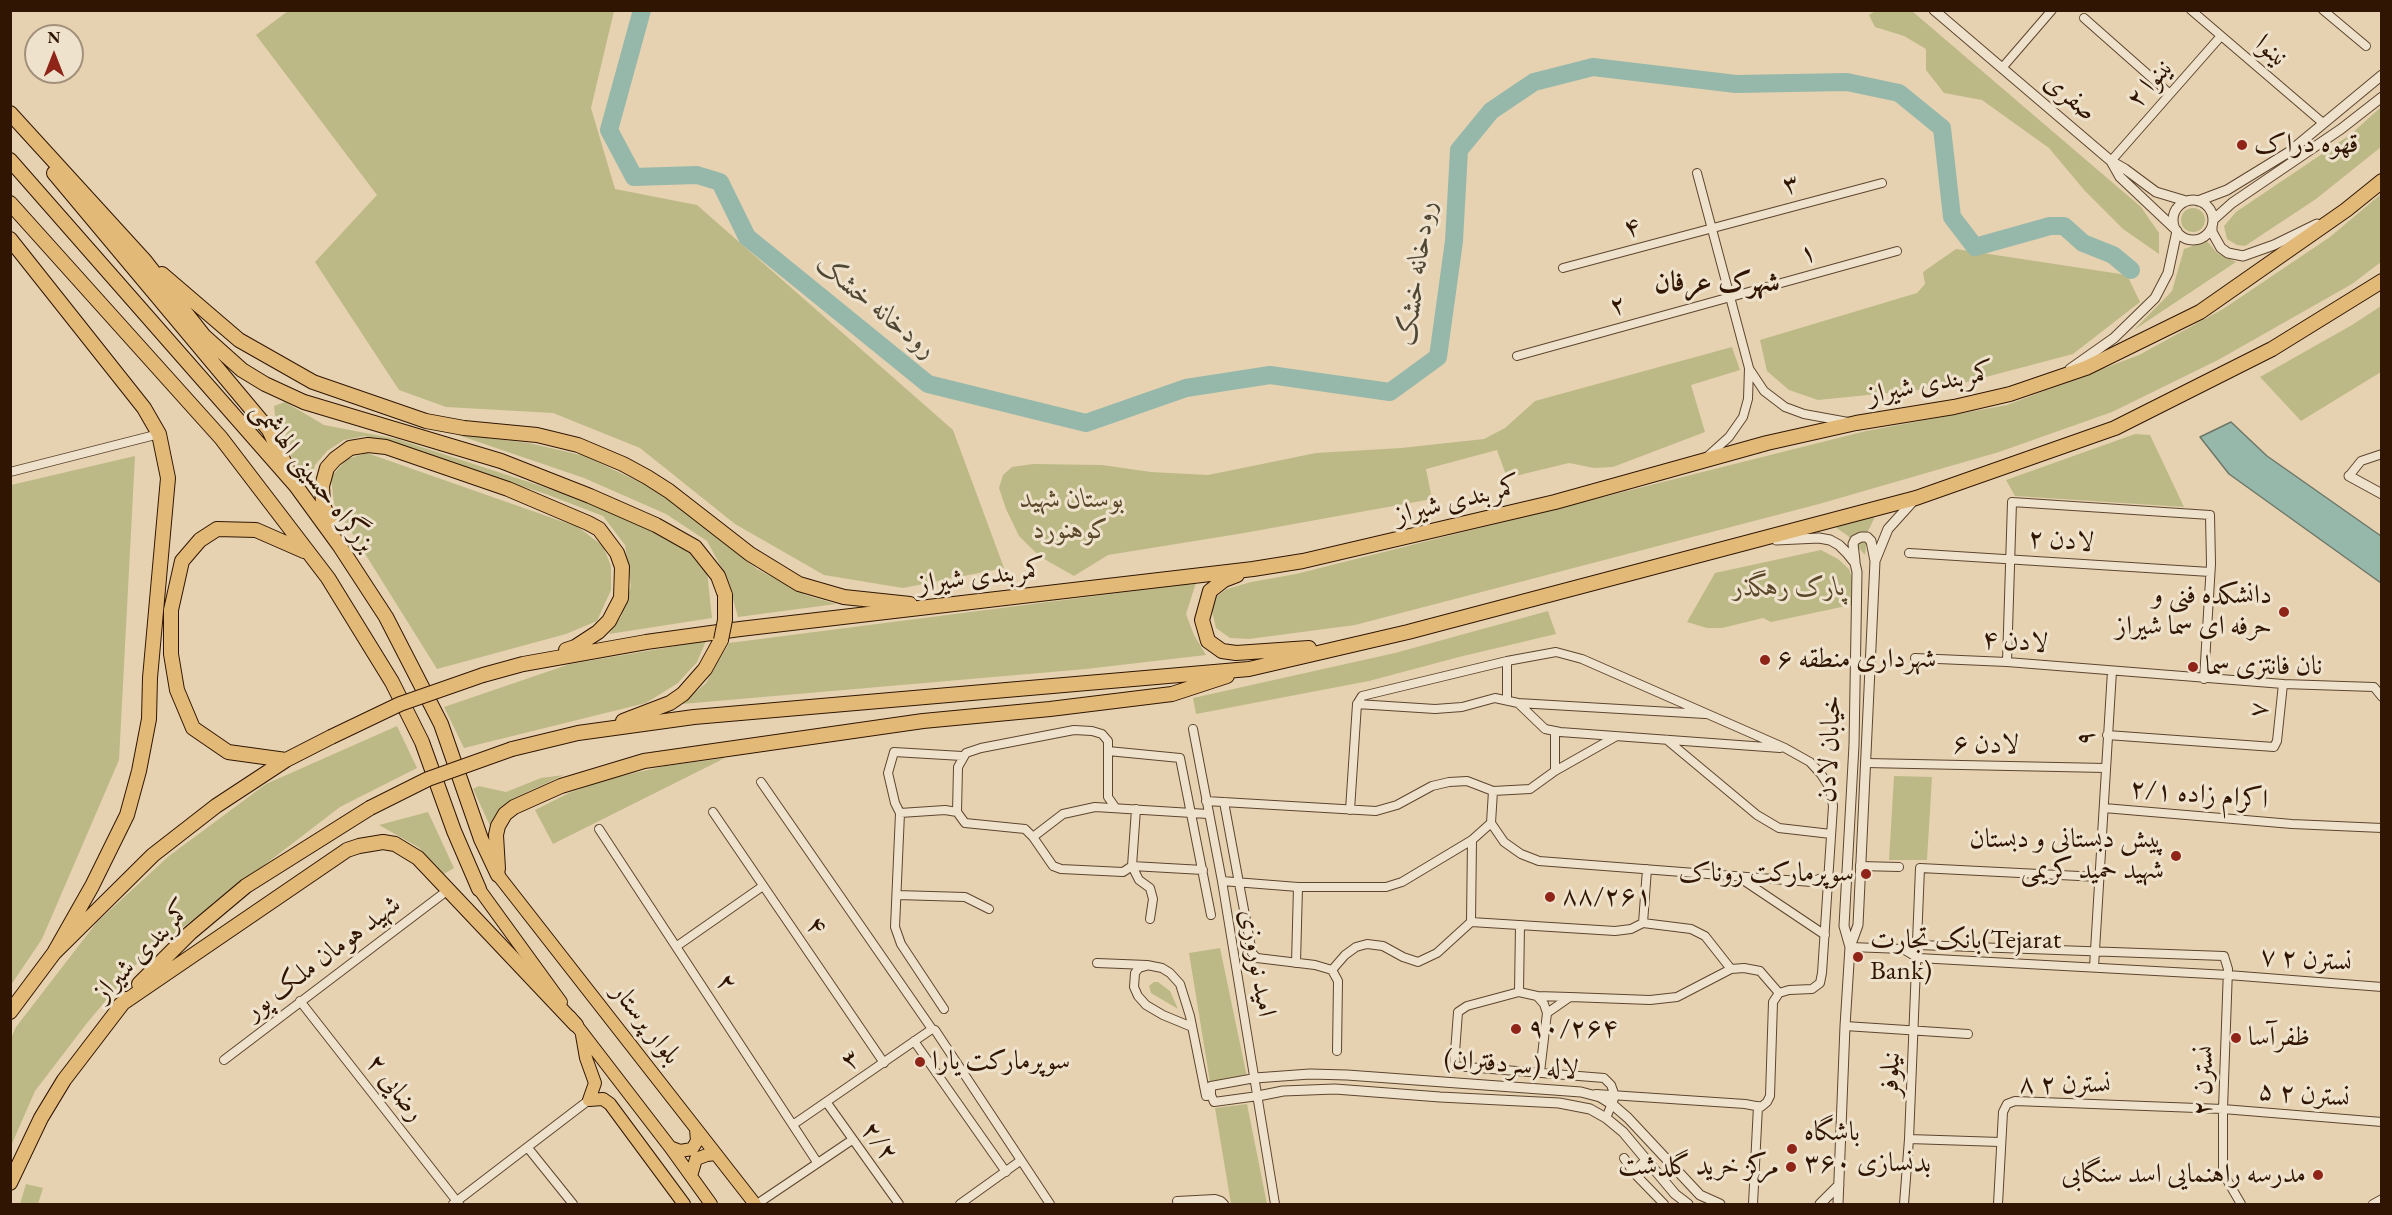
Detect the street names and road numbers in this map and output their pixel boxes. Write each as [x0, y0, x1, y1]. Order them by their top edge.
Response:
street label: نینوا [2248, 28, 2294, 74]
street label: ۲ نینوا [2120, 53, 2180, 115]
street label: صفری [2037, 66, 2103, 128]
street label: ۳ [1779, 167, 1803, 203]
street label: ۴ [1620, 210, 1644, 246]
street label: ۱ [1796, 236, 1820, 272]
street label: ۲ [1606, 288, 1630, 324]
street label: کمربندی شیراز [1865, 356, 1997, 412]
street label: بزرگراه حسینی الهاشمی [244, 395, 382, 559]
street label: کمربندی شیراز [1392, 470, 1524, 532]
street label: ۲ لادن [2027, 523, 2095, 559]
street label: کمربندی شیراز [916, 553, 1048, 601]
street label: ۴ لادن [1981, 624, 2049, 660]
street label: خیابان لادن [1811, 694, 1849, 804]
street label: ۷ [2242, 700, 2276, 720]
street label: ۶ لادن [1953, 728, 2019, 762]
street label: ۹ [2069, 729, 2103, 747]
street label: ۲/۱ اکرام زاده [2129, 773, 2269, 817]
street label: شهید هومان ملک پور [238, 889, 408, 1027]
street label: کمربندی شیراز [87, 893, 199, 1009]
street label: امید نوروزی [1232, 907, 1282, 1019]
street label: ۴ [798, 910, 834, 942]
street label: ۷ نسترن ۲ [2259, 941, 2353, 979]
street label: ۲ [708, 968, 744, 998]
street label: بلوار پرستار [604, 977, 688, 1071]
street label: ۳ [835, 1042, 867, 1078]
street label: لاله (سردفتران) [1442, 1043, 1580, 1087]
street label: نسترن ۲ [2187, 1045, 2221, 1117]
street label: رضایی ۲ [359, 1048, 431, 1128]
street label: نیلوفر [1874, 1051, 1908, 1097]
street label: ۸ نسترن ۲ [2019, 1069, 2111, 1101]
street label: ۵ نسترن ۲ [2257, 1075, 2351, 1115]
street label: ۲/۲ [853, 1115, 905, 1169]

